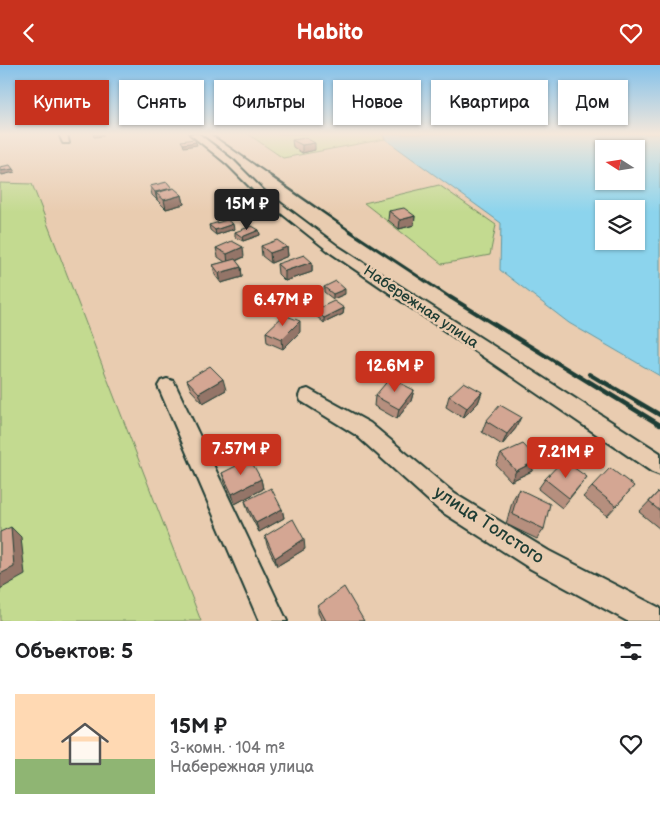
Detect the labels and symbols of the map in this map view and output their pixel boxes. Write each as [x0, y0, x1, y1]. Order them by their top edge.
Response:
north arrow [595, 140, 645, 190]
pin: 15M ₽ [212, 189, 282, 231]
street label: Набережная улица [360, 261, 482, 353]
pin: 6.47M ₽ [237, 285, 329, 327]
pin: 12.6M ₽ [349, 351, 441, 393]
pin: 7.57M ₽ [195, 433, 287, 476]
pin: 7.21M ₽ [520, 437, 612, 479]
street label: улица Толстого [430, 482, 548, 568]

